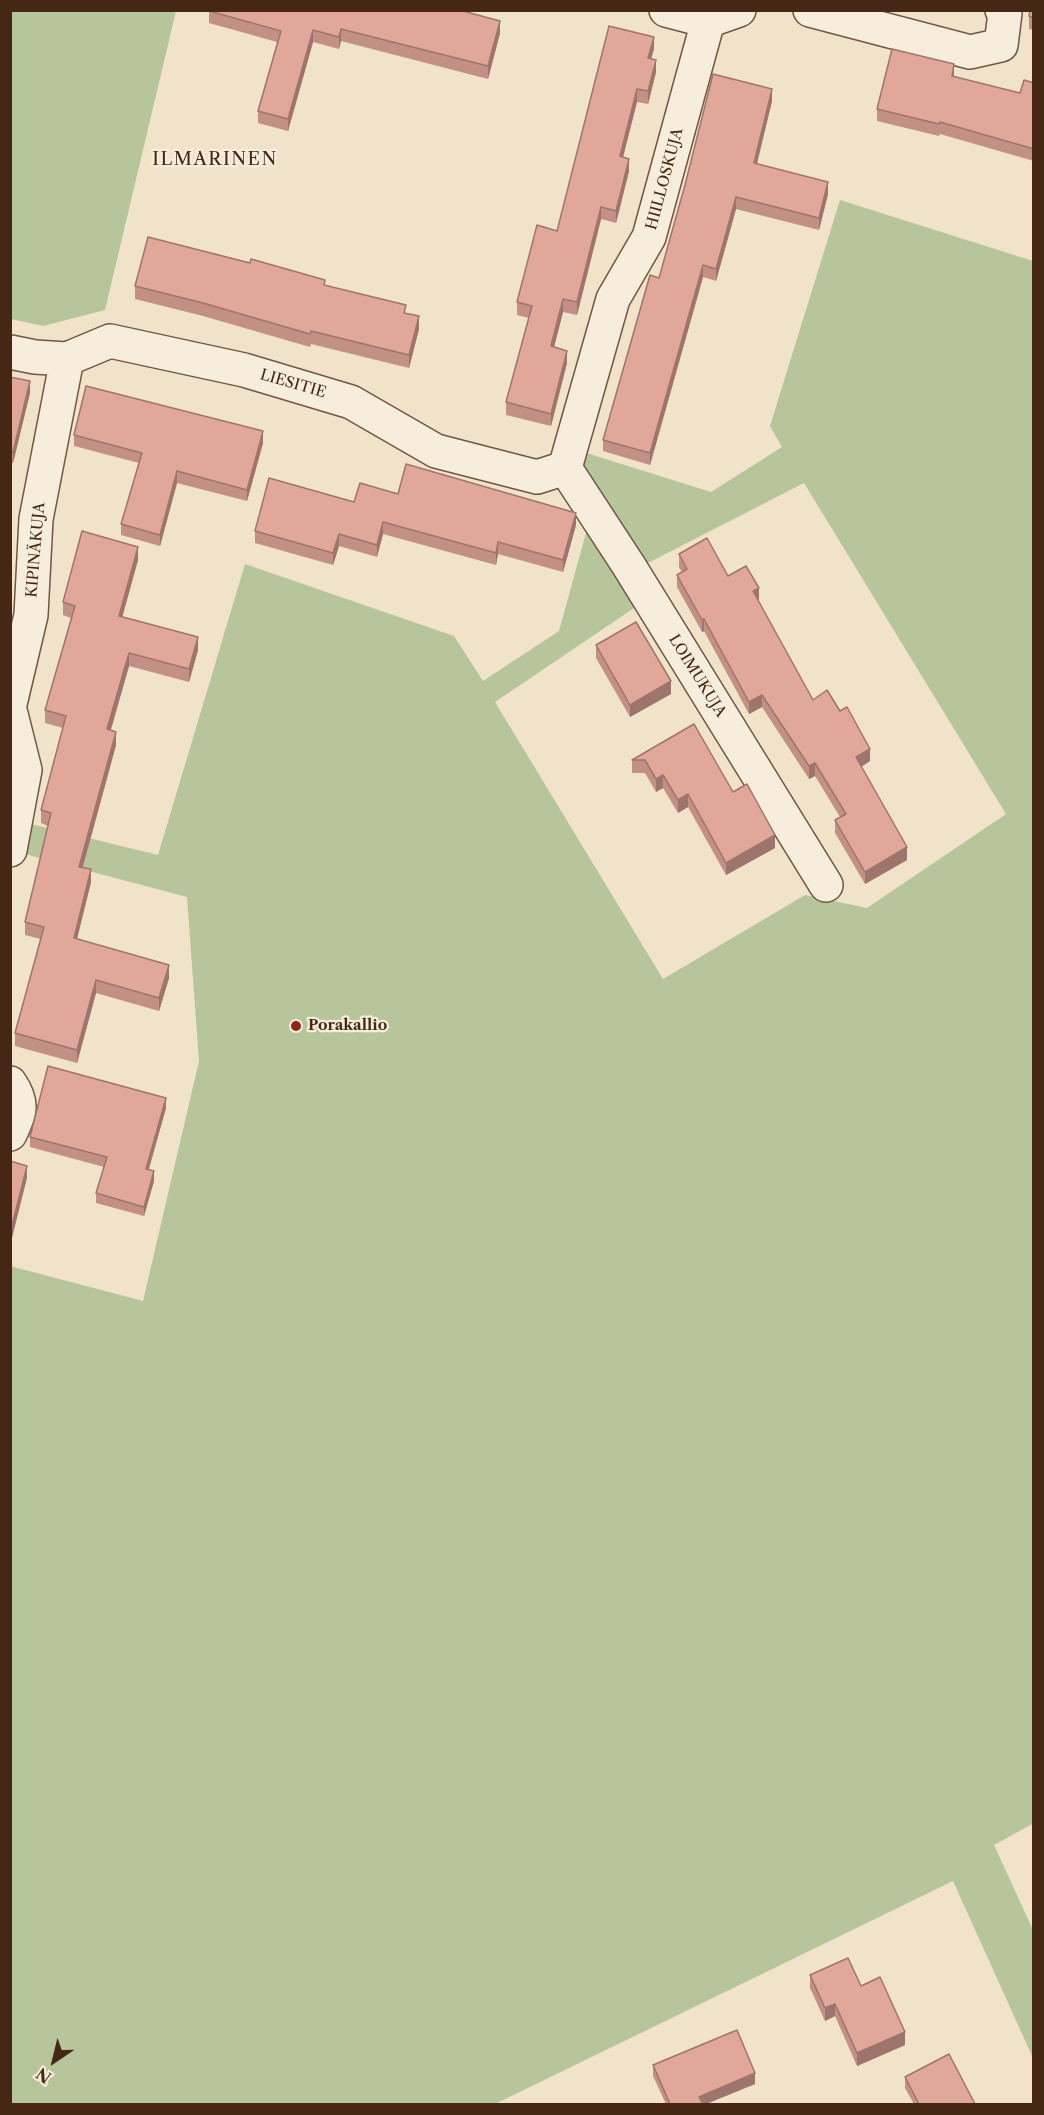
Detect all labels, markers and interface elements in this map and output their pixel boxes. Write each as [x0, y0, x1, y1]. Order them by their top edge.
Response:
street label: HIILLOSKUJA [643, 126, 687, 232]
district label: ILMARINEN [152, 149, 278, 171]
street label: LIESITIE [258, 366, 328, 402]
street label: KIPINÄKUJA [23, 501, 49, 599]
street label: LOIMUKUJA [664, 631, 730, 721]
place label: Porakallio [308, 1017, 387, 1035]
marker: Porakallio [289, 1019, 303, 1033]
north arrow [24, 2031, 84, 2091]
text: N [32, 2064, 55, 2088]

